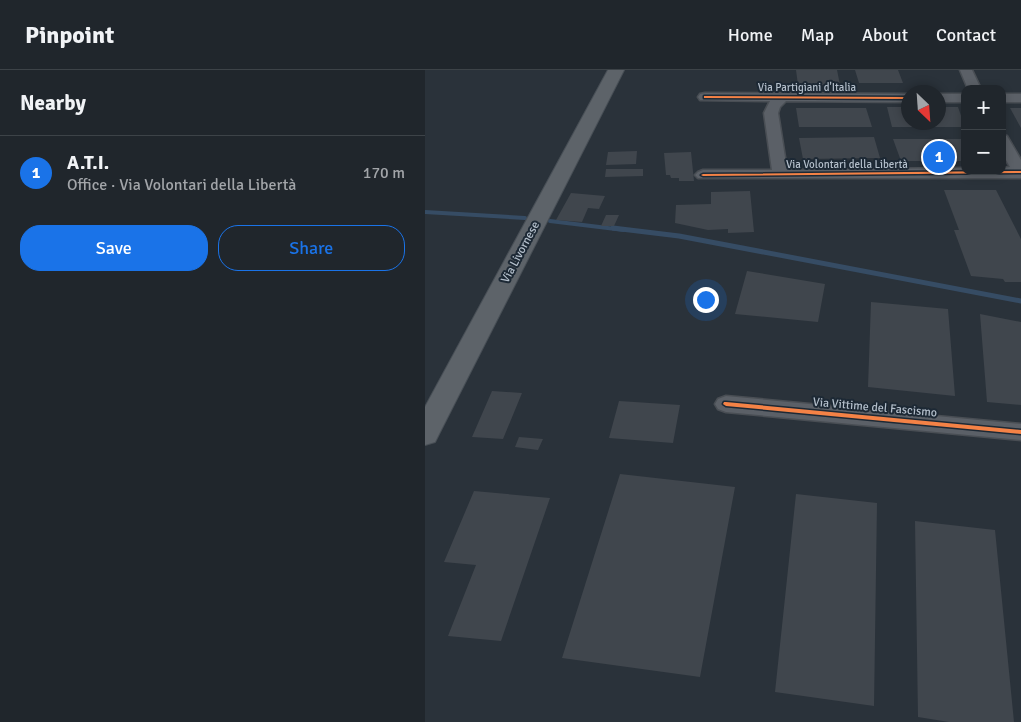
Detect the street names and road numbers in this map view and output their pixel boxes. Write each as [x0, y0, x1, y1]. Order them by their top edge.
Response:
street label: Via Partigiani d'Italia [758, 81, 857, 94]
street label: Via Volontari della Libertà [786, 158, 908, 171]
street label: Via Livornese [498, 219, 543, 286]
street label: Via Vittime del Fascismo [812, 395, 938, 420]

